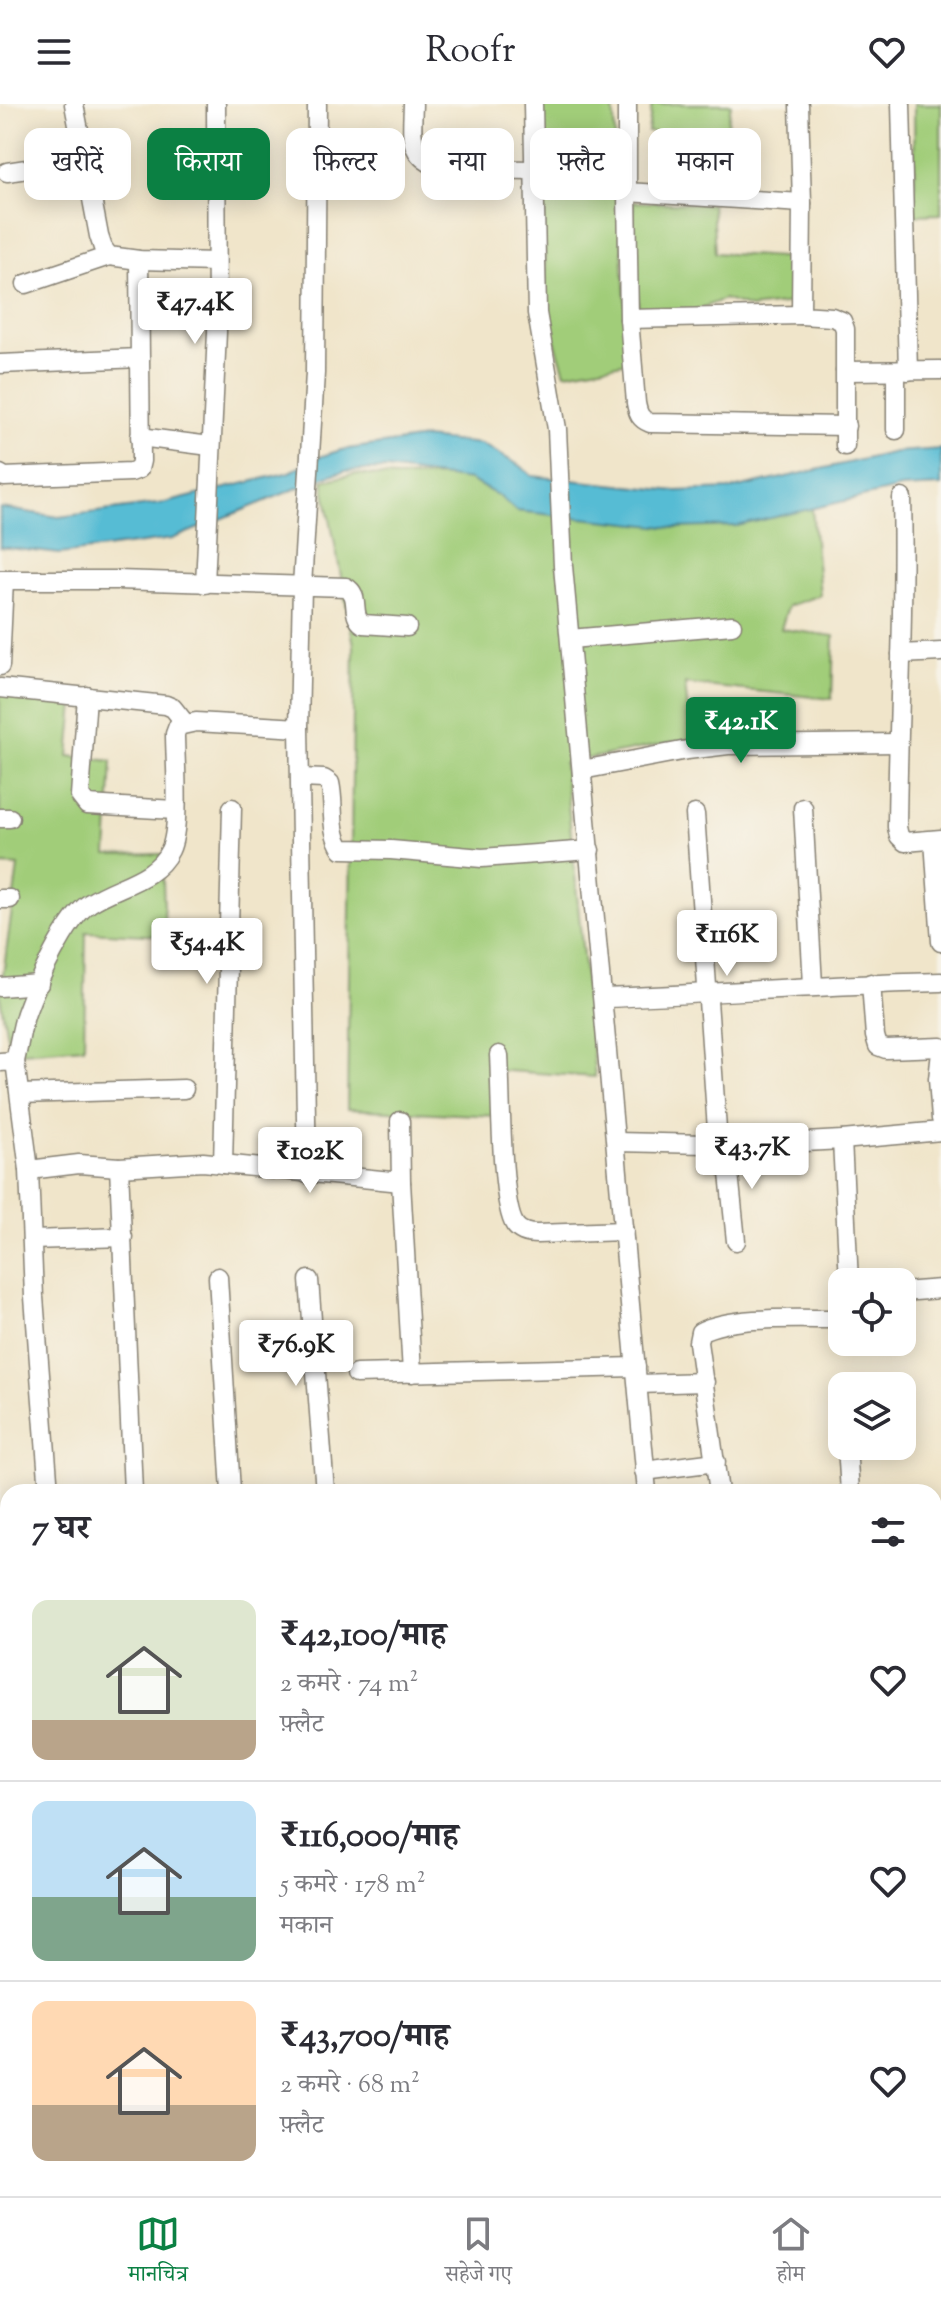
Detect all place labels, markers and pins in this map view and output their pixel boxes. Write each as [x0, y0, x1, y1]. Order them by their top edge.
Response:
pin: ₹47.4K [130, 278, 260, 346]
pin: ₹42.1K [676, 697, 806, 765]
pin: ₹116K [671, 910, 783, 978]
pin: ₹54.4K [142, 918, 272, 986]
pin: ₹43.7K [687, 1123, 817, 1191]
pin: ₹102K [254, 1127, 366, 1195]
pin: ₹76.9K [231, 1320, 361, 1388]

